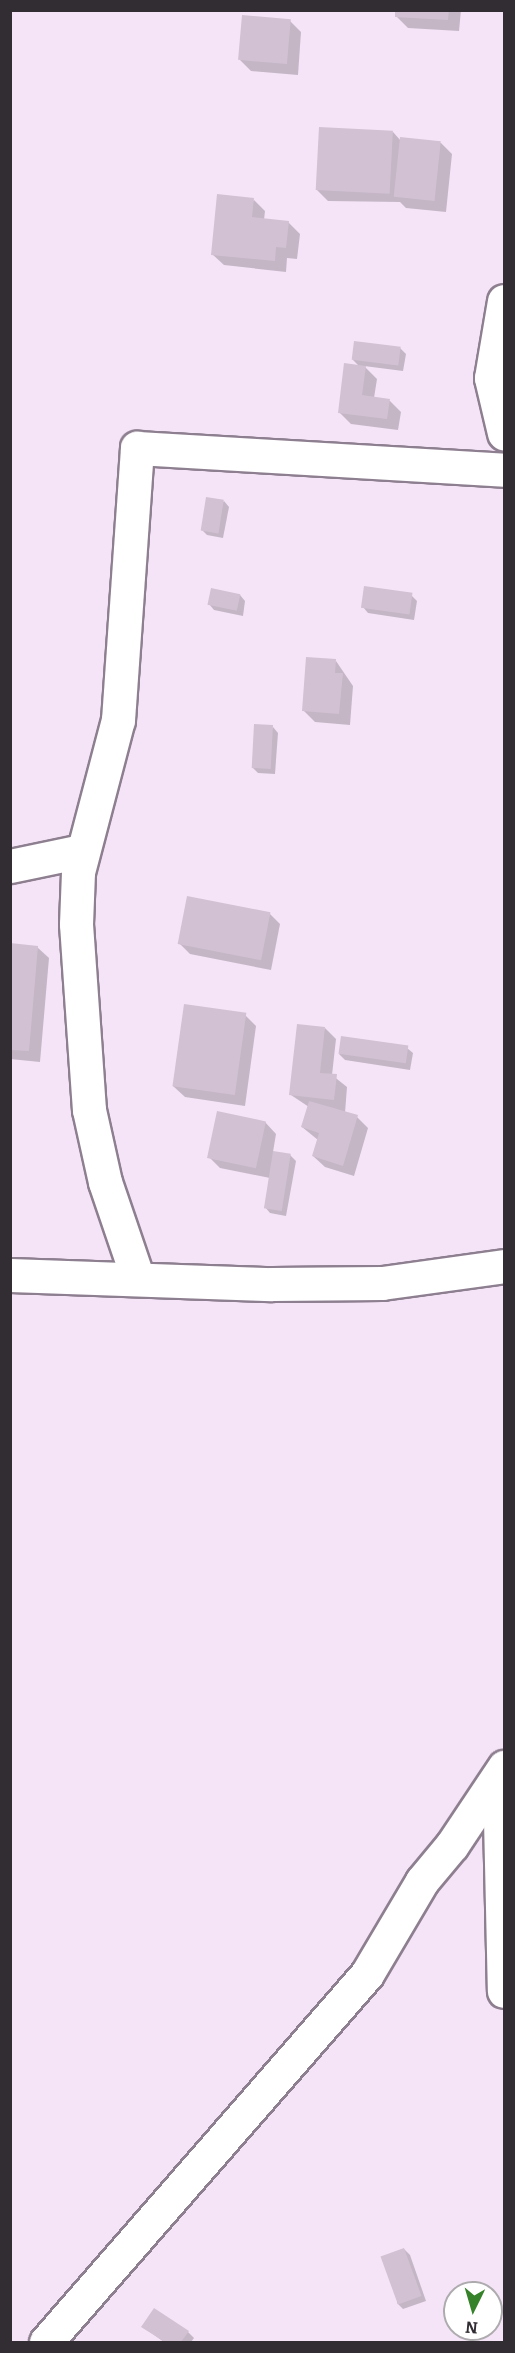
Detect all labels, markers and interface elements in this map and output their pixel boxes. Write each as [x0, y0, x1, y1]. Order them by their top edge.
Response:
north arrow [443, 2281, 503, 2341]
text: N [465, 2317, 479, 2337]

